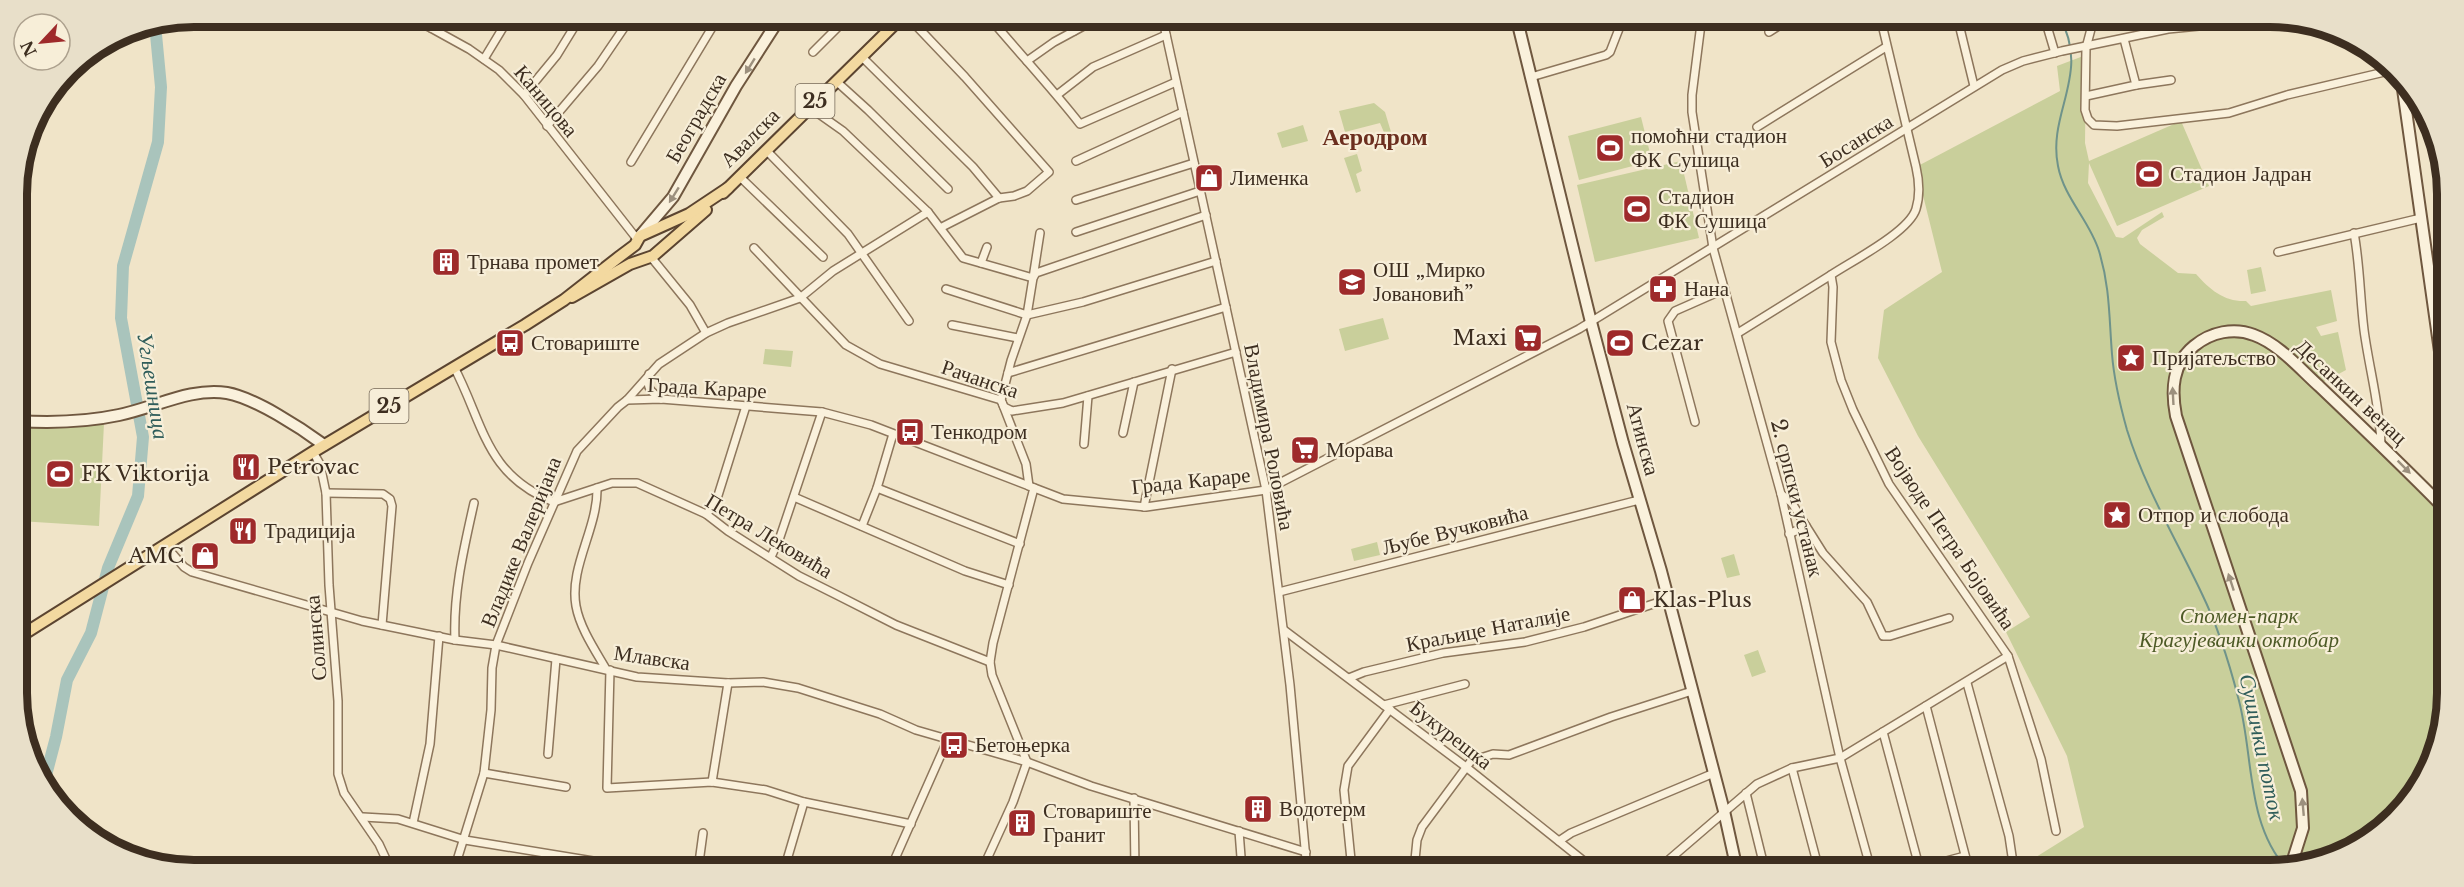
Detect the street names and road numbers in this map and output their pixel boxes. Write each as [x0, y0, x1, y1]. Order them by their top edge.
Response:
street label: Каницова [508, 60, 584, 143]
street label: Београдска [660, 68, 732, 168]
road number: 25 [796, 84, 834, 118]
street label: Авалска [715, 102, 786, 173]
street label: Босанска [1814, 108, 1898, 174]
street label: Десанкин венац [2289, 333, 2413, 451]
street label: Владимира Роловића [1238, 342, 1300, 533]
street label: Рачанска [938, 354, 1023, 405]
street label: Града Караре [647, 372, 767, 404]
road number: 25 [370, 389, 408, 423]
street label: Атинска [1621, 400, 1665, 479]
street label: 2. српски устанак [1765, 416, 1829, 580]
street label: Војводе Петра Бојовића [1879, 441, 2021, 635]
street label: Владике Валеријана [475, 452, 567, 631]
street label: Града Караре [1130, 462, 1252, 500]
street label: Петра Лековића [701, 488, 838, 585]
street label: Љубе Вучковића [1379, 499, 1531, 561]
street label: Солинска [299, 594, 333, 682]
street label: Краљице Наталије [1404, 600, 1572, 658]
street label: Млавска [612, 640, 693, 676]
street label: Букурешка [1405, 695, 1498, 776]

